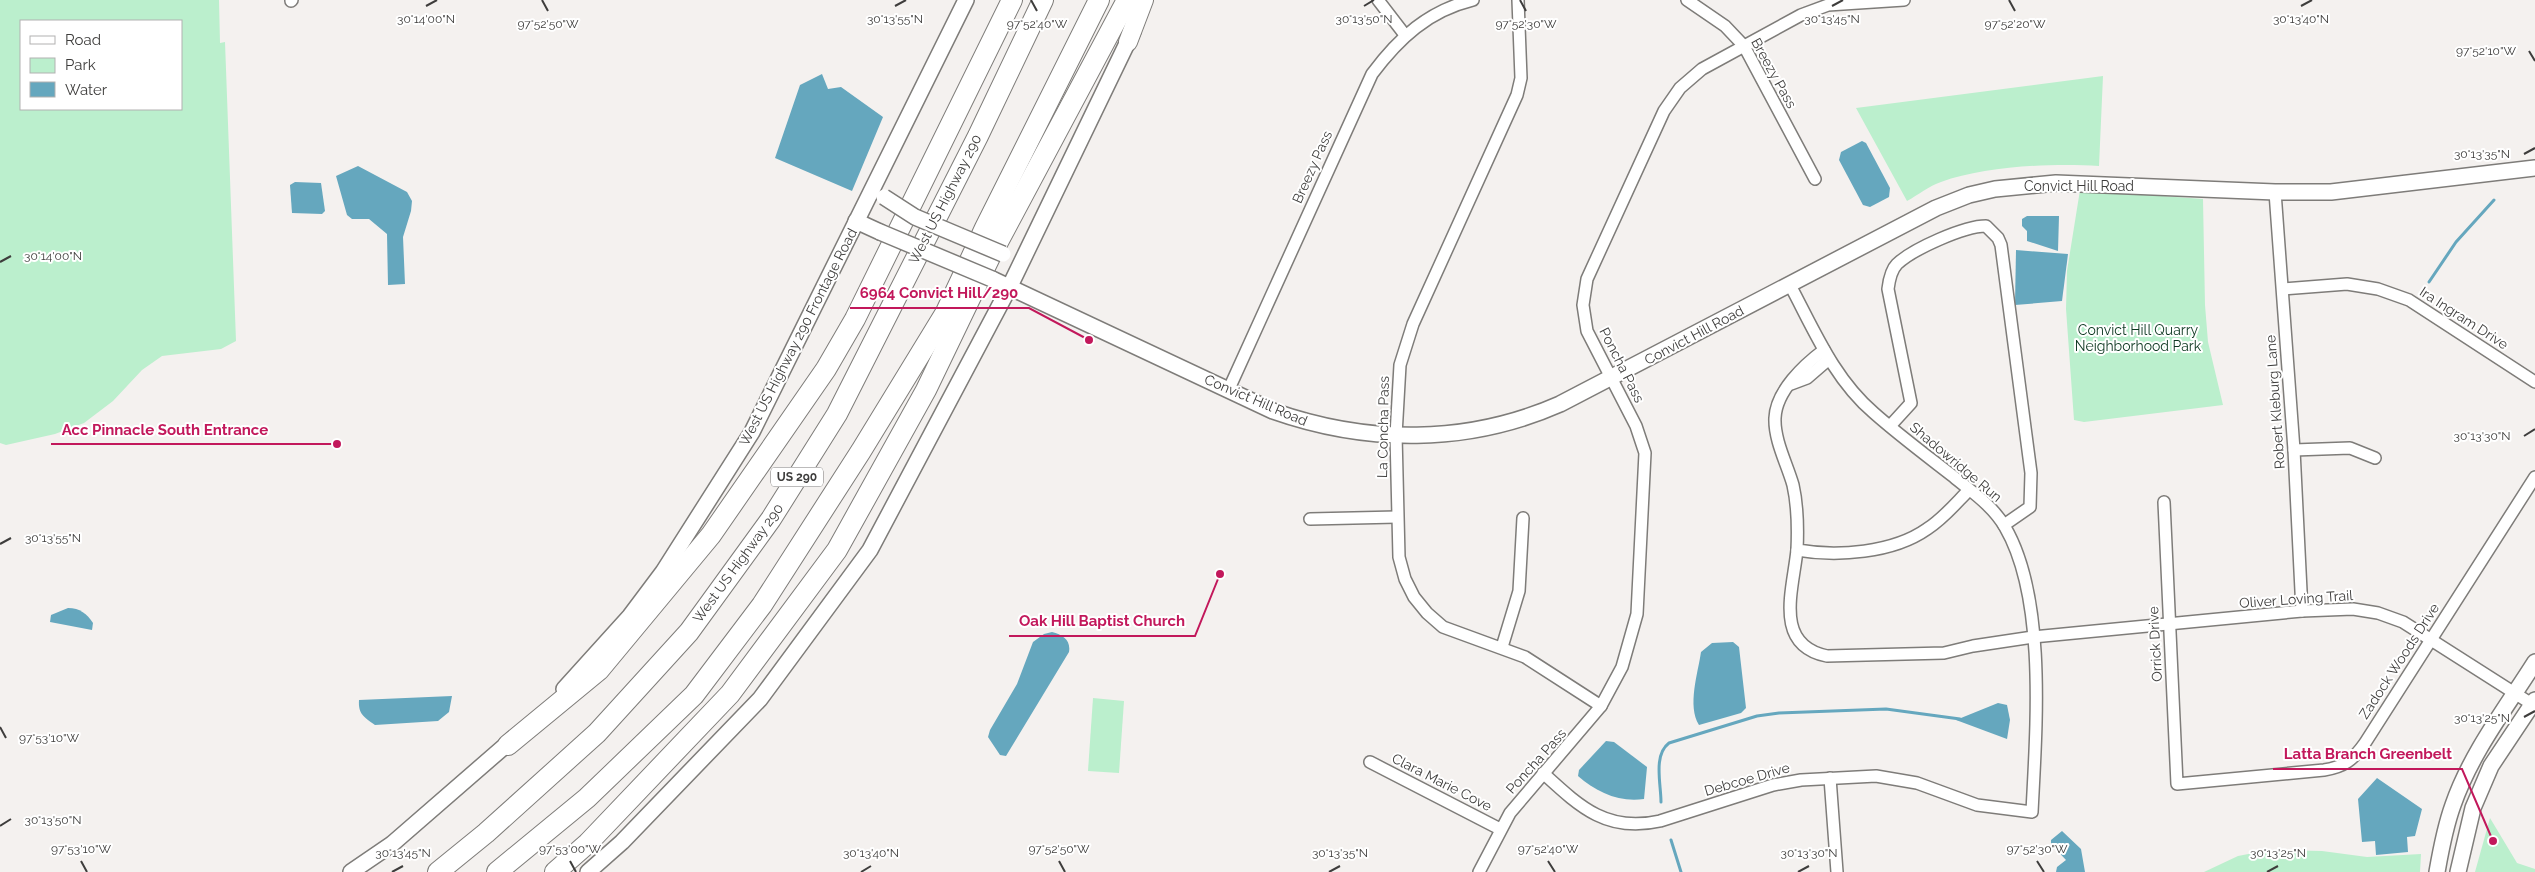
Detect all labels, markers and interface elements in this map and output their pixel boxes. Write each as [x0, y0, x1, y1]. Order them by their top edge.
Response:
text: 30°14'00"N [397, 12, 455, 26]
text: 30°13'55"N [867, 12, 923, 26]
text: 30°13'50"N [1336, 12, 1392, 26]
text: 30°13'45"N [1804, 12, 1860, 26]
text: 30°13'40"N [2273, 12, 2329, 26]
text: 97°52'50"W [517, 17, 579, 31]
text: 97°52'40"W [1007, 17, 1068, 31]
text: 97°52'30"W [1495, 17, 1557, 31]
text: 97°52'20"W [1984, 17, 2046, 31]
legend [20, 20, 182, 110]
text: Road [65, 31, 101, 49]
street label: Breezy Pass [1748, 35, 1800, 111]
text: 97°52'10"W [2456, 44, 2516, 58]
text: Park [65, 56, 96, 74]
text: Water [65, 81, 108, 99]
street label: Breezy Pass [1289, 128, 1335, 206]
street label: West US Highway 290 [905, 132, 985, 266]
text: 30°13'35"N [2454, 147, 2510, 161]
street label: Convict Hill Road [2024, 178, 2134, 194]
street label: West US Highway 290 Frontage Road [736, 226, 860, 448]
text: 30°14'00"N [24, 249, 82, 263]
callout: 6964 Convict Hill/290 [850, 278, 1029, 308]
street label: Ira Ingram Drive [2417, 283, 2511, 353]
text: 6964 Convict Hill/290 [860, 284, 1018, 302]
street label: Convict Hill Road [1642, 302, 1746, 368]
park label: Convict Hill Quarry Neighborhood Park [2075, 322, 2202, 354]
street label: Poncha Pass [1596, 325, 1648, 405]
street label: Robert Kleburg Lane [2262, 334, 2288, 470]
street label: Convict Hill Road [1202, 371, 1310, 429]
street label: La Concha Pass [1374, 375, 1392, 478]
callout: Acc Pinnacle South Entrance [51, 414, 278, 444]
street label: Shadowridge Run [1907, 419, 2005, 505]
text: Acc Pinnacle South Entrance [62, 421, 268, 439]
text: 30°13'30"N [2454, 429, 2510, 443]
road number: US 290 [771, 468, 823, 487]
street label: West US Highway 290 [689, 500, 787, 626]
text: 30°13'55"N [25, 531, 81, 545]
street label: Oliver Loving Trail [2238, 587, 2354, 611]
street label: Zadock Woods Drive [2356, 600, 2442, 722]
callout: Oak Hill Baptist Church [1009, 606, 1195, 636]
street label: Orrick Drive [2145, 606, 2165, 682]
text: Oak Hill Baptist Church [1019, 612, 1185, 630]
text: 30°13'25"N [2454, 711, 2510, 725]
street label: Poncha Pass [1503, 725, 1569, 797]
text: 97°53'10"W [19, 731, 79, 745]
callout: Latta Branch Greenbelt [2273, 739, 2462, 769]
text: Latta Branch Greenbelt [2284, 745, 2452, 763]
street label: Clara Marie Cove [1389, 750, 1495, 814]
street label: Debcoe Drive [1702, 759, 1792, 799]
text: 30°13'50"N [25, 813, 81, 827]
text: 97°53'10"W [51, 842, 111, 856]
text: 97°53'00"W [539, 842, 602, 856]
text: 97°52'50"W [1028, 842, 1090, 856]
text: 97°52'40"W [1518, 842, 1579, 856]
text: 97°52'30"W [2006, 842, 2068, 856]
text: 30°13'45"N [375, 846, 431, 860]
text: 30°13'40"N [843, 846, 899, 860]
text: 30°13'35"N [1312, 846, 1368, 860]
text: 30°13'30"N [1781, 846, 1837, 860]
text: 30°13'25"N [2250, 846, 2306, 860]

